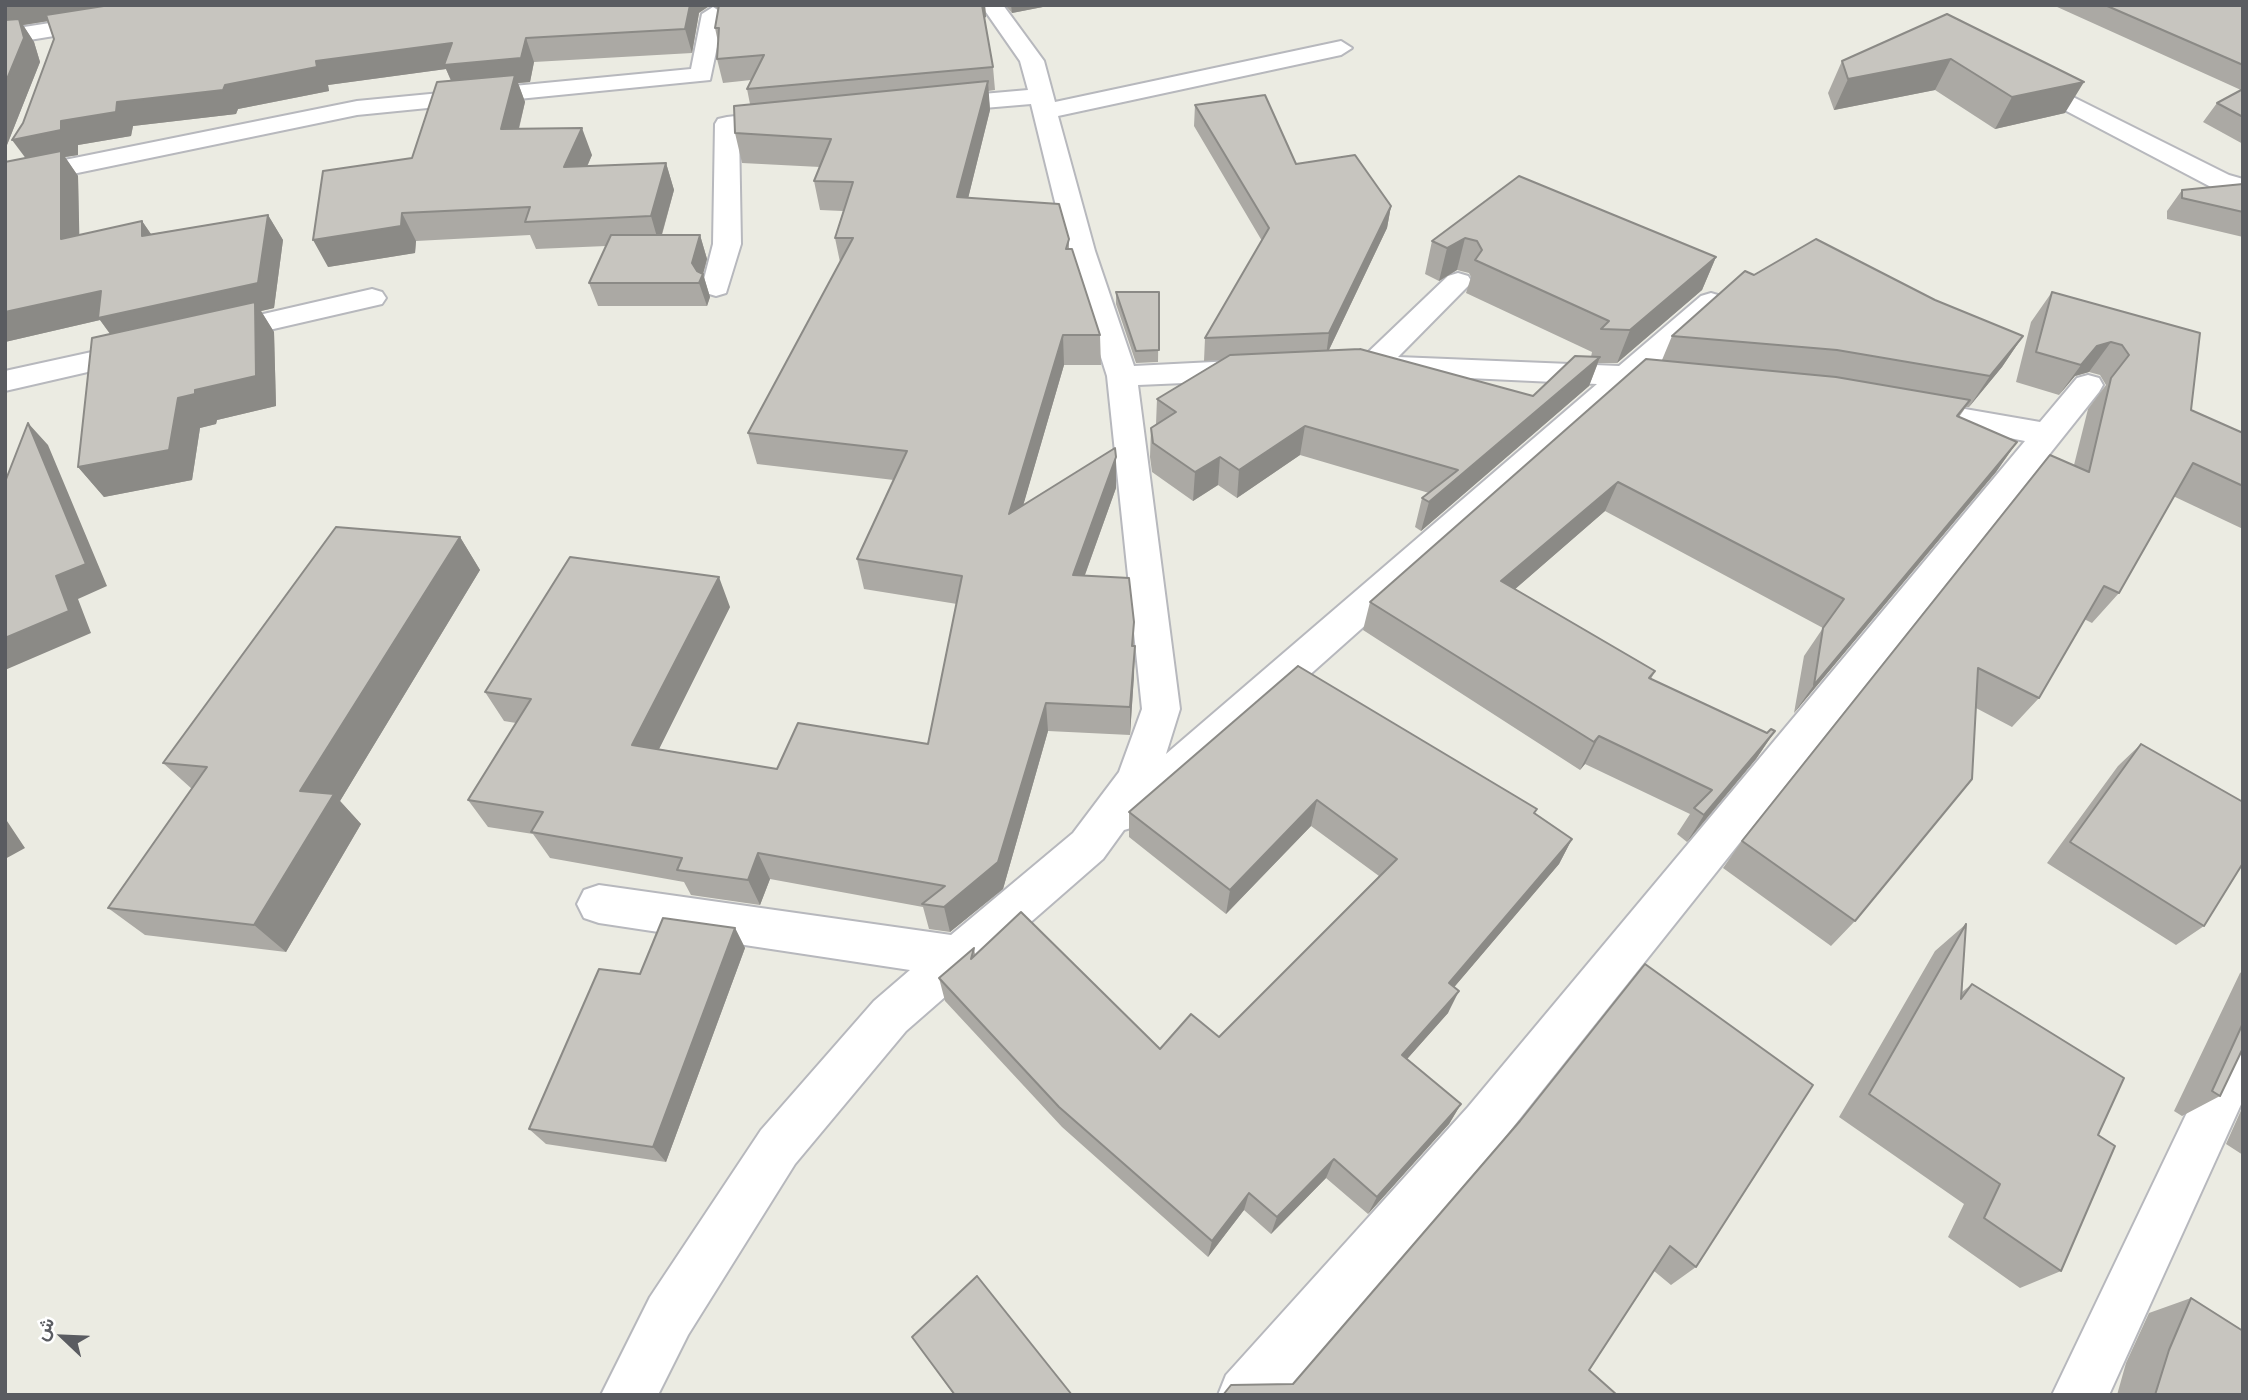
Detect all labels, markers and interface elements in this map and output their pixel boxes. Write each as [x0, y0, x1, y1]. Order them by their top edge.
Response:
north arrow [28, 1302, 98, 1372]
text: ش [27, 1313, 60, 1344]

